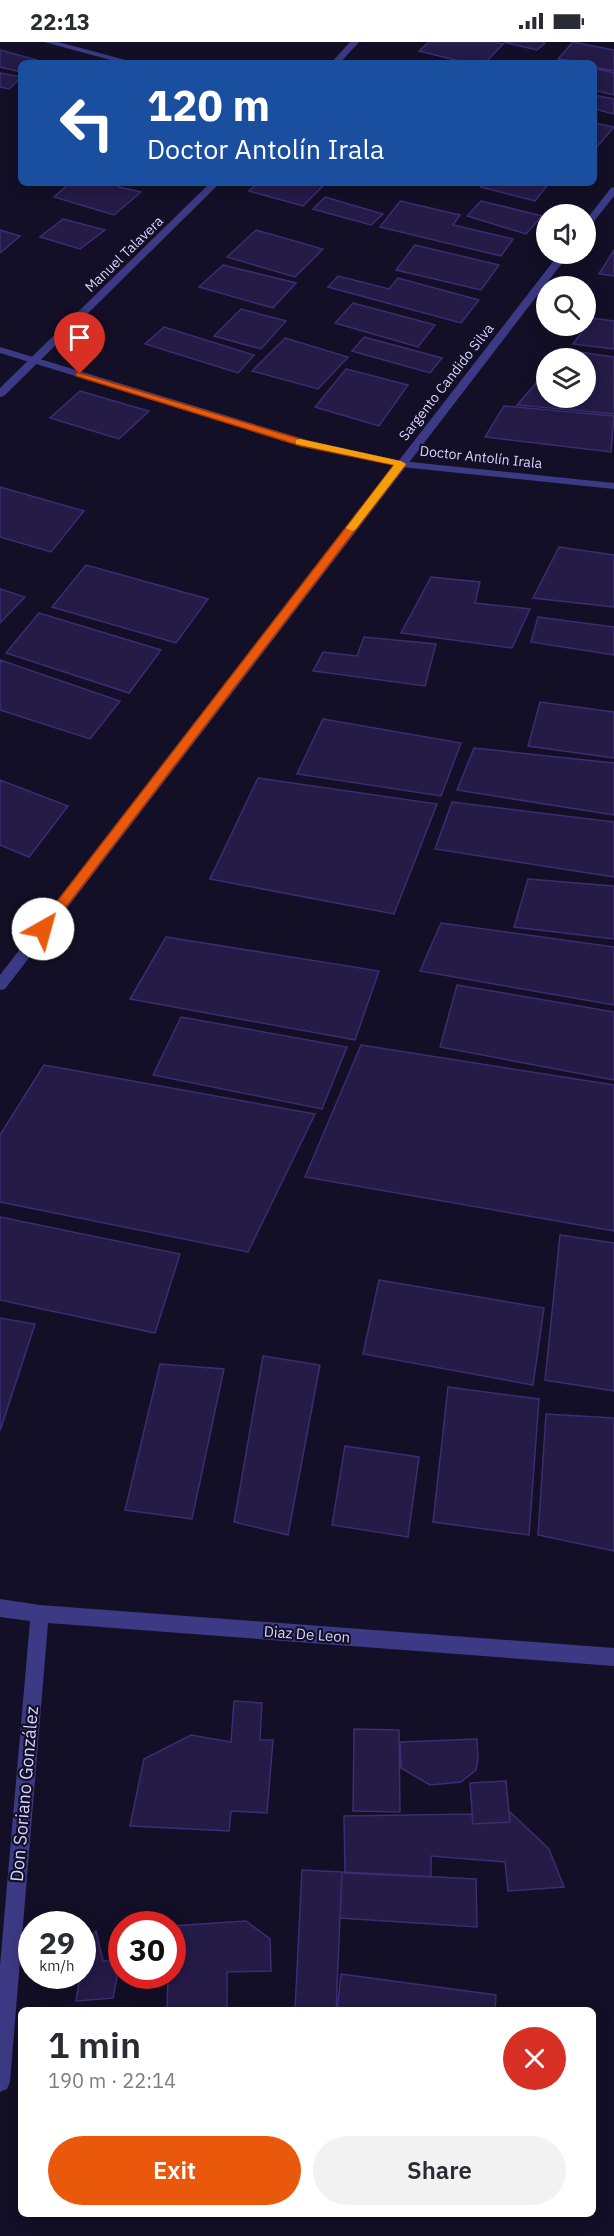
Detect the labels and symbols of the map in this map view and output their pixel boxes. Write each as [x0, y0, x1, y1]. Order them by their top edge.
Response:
street label: Manuel Talavera [81, 212, 167, 296]
pin [54, 312, 105, 374]
street label: Sargento Candido Silva [395, 319, 498, 444]
street label: Doctor Antolín Irala [419, 442, 544, 472]
position arrow [11, 897, 75, 961]
street label: Diaz De Leon [263, 1621, 351, 1647]
street label: Don Soriano González [5, 1705, 43, 1883]
speed limit sign: 30 [108, 1911, 186, 1989]

